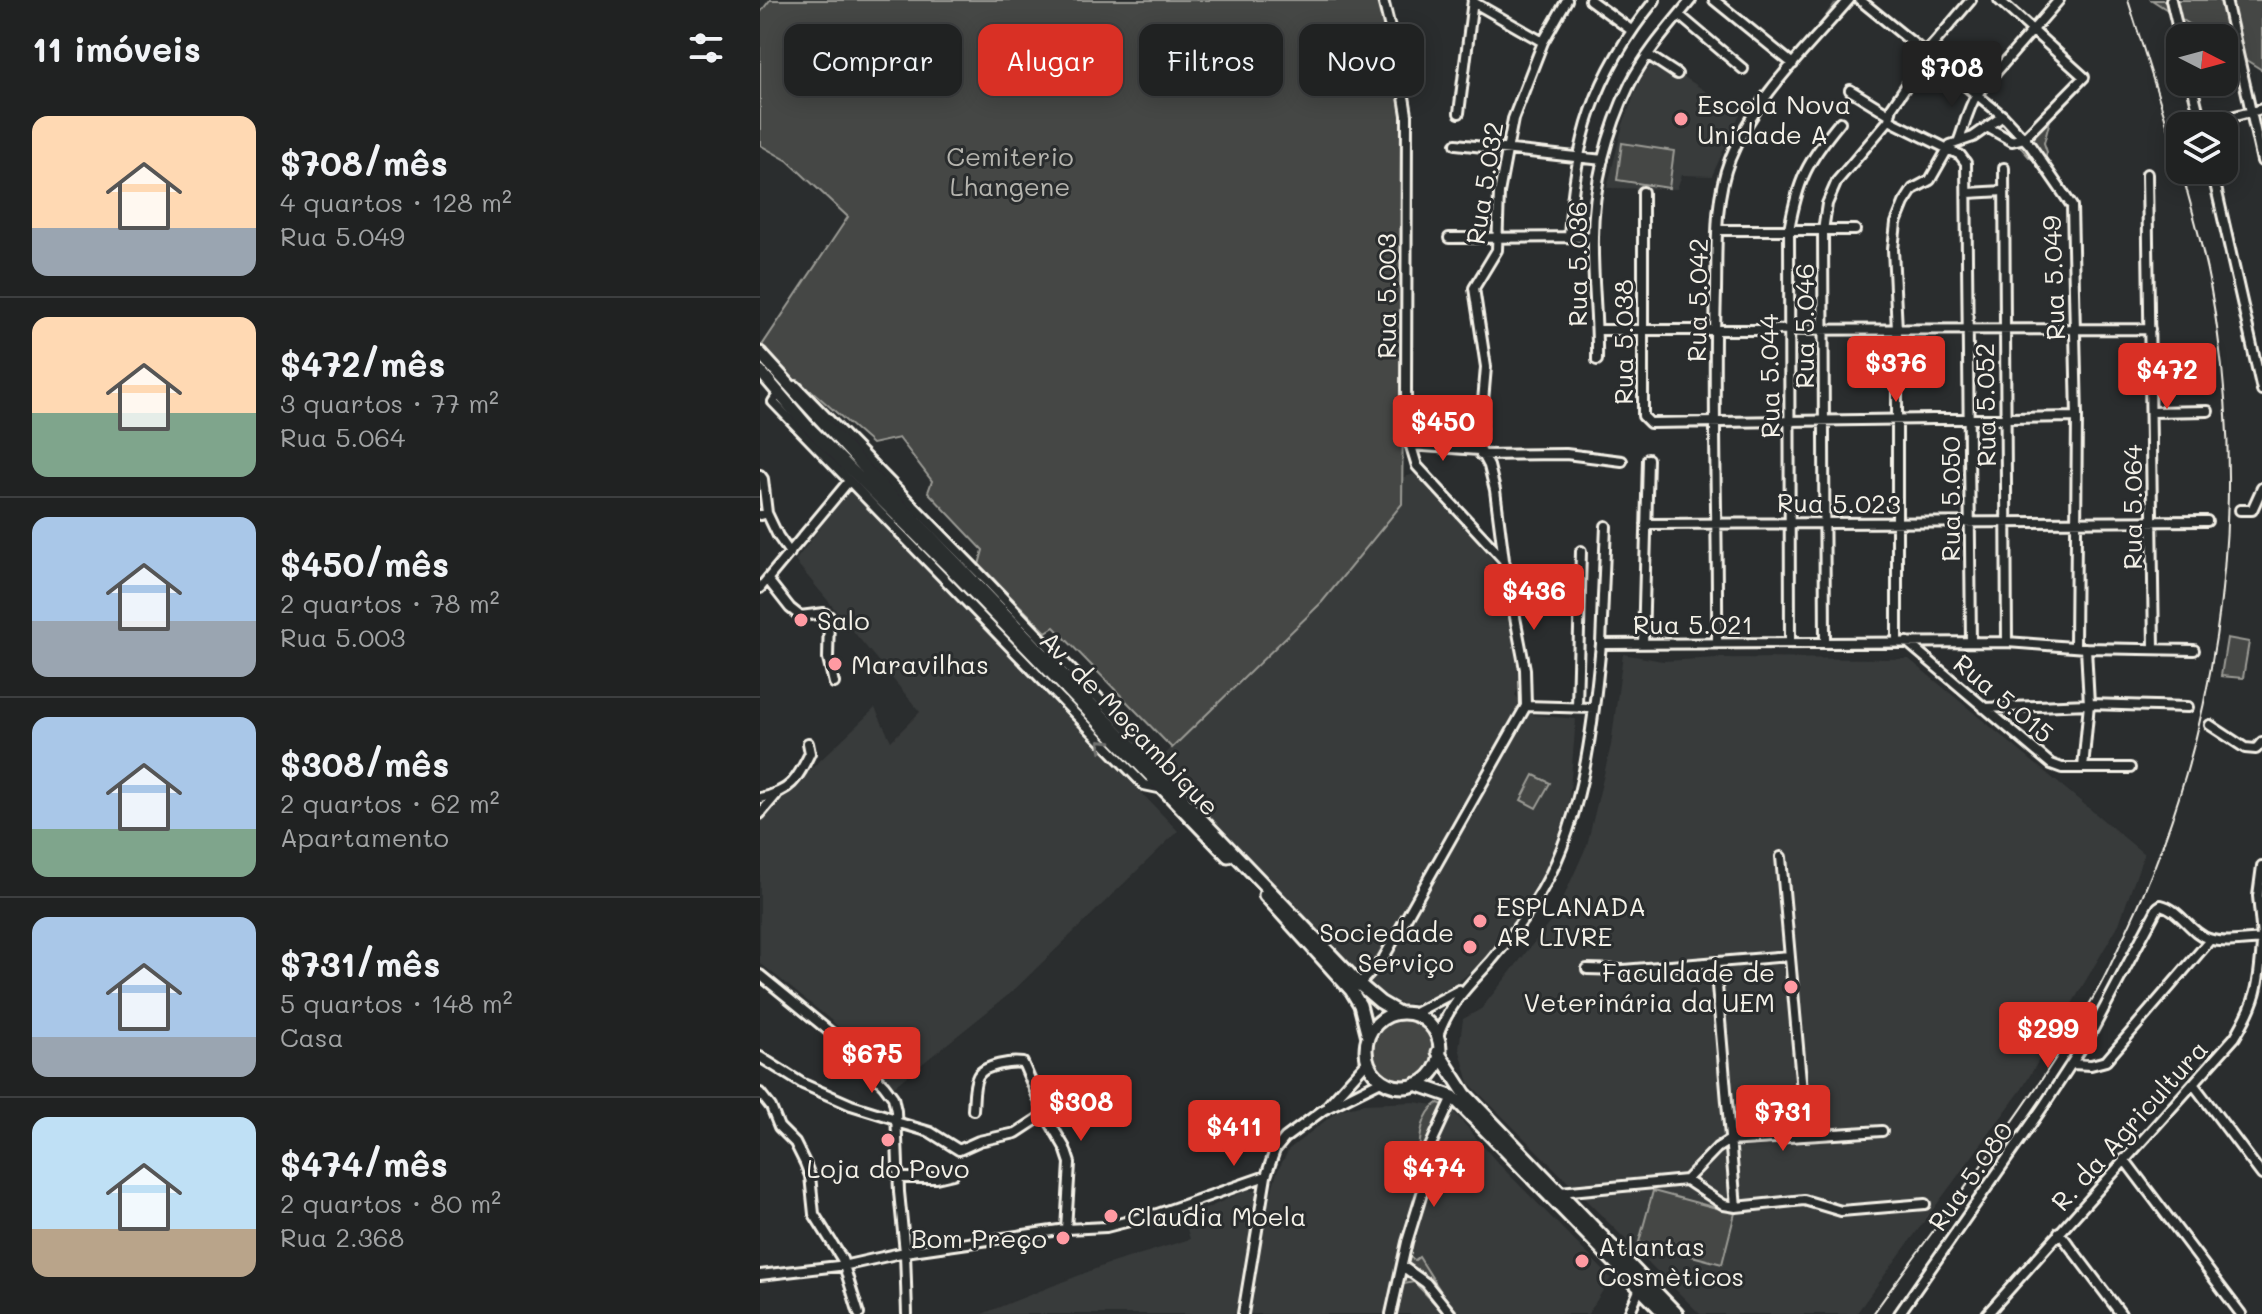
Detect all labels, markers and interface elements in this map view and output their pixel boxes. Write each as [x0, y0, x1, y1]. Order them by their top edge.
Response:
chip: Comprar [784, 24, 962, 96]
chip: Alugar [978, 24, 1123, 96]
chip: Filtros [1139, 24, 1283, 96]
chip: Novo [1299, 24, 1424, 96]
north arrow [2166, 24, 2238, 96]
map controls [2166, 24, 2238, 184]
text: 11 imóveis [32, 26, 201, 71]
icon: filters [684, 26, 728, 70]
pin: $708 [1905, 41, 1999, 109]
text: $708 [1920, 50, 1984, 84]
place label: Escola Nova Unidade A [1697, 87, 1851, 151]
marker: Escola Nova Unidade A [1672, 110, 1690, 128]
button: layers [2166, 112, 2238, 184]
street label: Rua 5.032 [1458, 119, 1510, 247]
park label: Cemiterio Lhangene [946, 139, 1074, 203]
text: $708/mês [280, 140, 448, 185]
icon: home [96, 148, 192, 244]
text: 4 quartos · 128 m² [280, 185, 512, 219]
street label: Rua 5.036 [1560, 201, 1594, 327]
street label: Rua 5.049 [2034, 215, 2072, 341]
text: Rua 5.049 [280, 219, 405, 253]
street label: Rua 5.003 [1369, 233, 1403, 359]
street label: Rua 5.042 [1679, 238, 1715, 362]
street label: Rua 5.046 [1787, 263, 1821, 389]
street label: Rua 5.038 [1606, 279, 1640, 405]
street label: Rua 5.044 [1751, 313, 1787, 439]
pin: $376 [1849, 336, 1943, 404]
text: $472/mês [280, 341, 445, 386]
street label: Rua 5.052 [1967, 343, 2003, 467]
pin: $472 [2120, 343, 2214, 411]
text: $376 [1865, 345, 1927, 379]
icon: home [96, 349, 192, 445]
text: $472 [2136, 352, 2198, 386]
text: 3 quartos · 77 m² [280, 386, 499, 420]
pin: $450 [1396, 395, 1490, 463]
text: $450 [1411, 404, 1475, 438]
text: Rua 5.064 [280, 420, 405, 454]
street label: Rua 5.050 [1933, 436, 1967, 562]
street label: Rua 5.064 [2115, 444, 2149, 570]
street label: Rua 5.023 [1777, 485, 1901, 521]
text: $450/mês [280, 541, 449, 586]
icon: home [96, 549, 192, 645]
pin: $436 [1487, 564, 1581, 632]
text: $436 [1502, 573, 1566, 607]
text: 2 quartos · 78 m² [280, 586, 499, 620]
place label: Salo [817, 603, 870, 637]
street label: Rua 5.021 [1633, 607, 1753, 641]
marker: Salo [792, 611, 810, 629]
text: Rua 5.003 [280, 620, 406, 654]
street label: Av. de Moçambique [1033, 623, 1227, 823]
street label: Rua 5.015 [1947, 646, 2061, 750]
place label: Maravilhas [851, 647, 989, 681]
marker: Maravilhas [826, 655, 844, 673]
one-way arrow [1098, 739, 1112, 753]
text: $308/mês [280, 741, 449, 786]
icon: home [96, 749, 192, 845]
text: 2 quartos · 62 m² [280, 786, 499, 820]
text: Apartamento [280, 820, 449, 854]
place label: ESPLANADA AR LIVRE [1496, 889, 1646, 953]
marker: ESPLANADA AR LIVRE [1471, 912, 1489, 930]
place label: Sociedade Serviço [1319, 915, 1454, 979]
marker: Sociedade Serviço [1461, 938, 1479, 956]
text: $731/mês [280, 941, 440, 986]
icon: home [96, 949, 192, 1045]
place label: Faculdade de Veterinária da UEM [1524, 955, 1775, 1019]
marker: Faculdade de Veterinária da UEM [1782, 978, 1800, 996]
text: 5 quartos · 148 m² [280, 986, 513, 1020]
pin: $299 [2001, 1002, 2095, 1070]
text: $299 [2017, 1011, 2079, 1045]
text: Casa [280, 1020, 344, 1054]
pin: $675 [825, 1027, 919, 1095]
street label: R. da Agricultura [2043, 1032, 2215, 1218]
text: $675 [841, 1036, 903, 1070]
pin: $308 [1034, 1075, 1128, 1143]
text: $308 [1049, 1084, 1113, 1118]
pin: $731 [1736, 1085, 1830, 1153]
text: $731 [1754, 1094, 1812, 1128]
pin: $411 [1187, 1100, 1281, 1168]
text: $411 [1206, 1109, 1262, 1143]
street label: Rua 5.080 [1920, 1115, 2020, 1237]
marker: Loja do Povo [879, 1131, 897, 1149]
text: $474/mês [280, 1141, 448, 1186]
pin: $474 [1387, 1141, 1481, 1209]
icon: home [96, 1149, 192, 1245]
text: $474 [1402, 1150, 1466, 1184]
place label: Loja do Povo [806, 1151, 970, 1185]
text: 2 quartos · 80 m² [280, 1186, 501, 1220]
place label: Claudia Moela [1127, 1199, 1306, 1233]
marker: Claudia Moela [1102, 1207, 1120, 1225]
text: Rua 2.368 [280, 1220, 404, 1254]
place label: Bom Preço [911, 1221, 1047, 1255]
marker: Bom Preço [1054, 1229, 1072, 1247]
place label: Atlantas Cosmèticos [1598, 1229, 1744, 1293]
marker: Atlantas Cosmèticos [1573, 1252, 1591, 1270]

